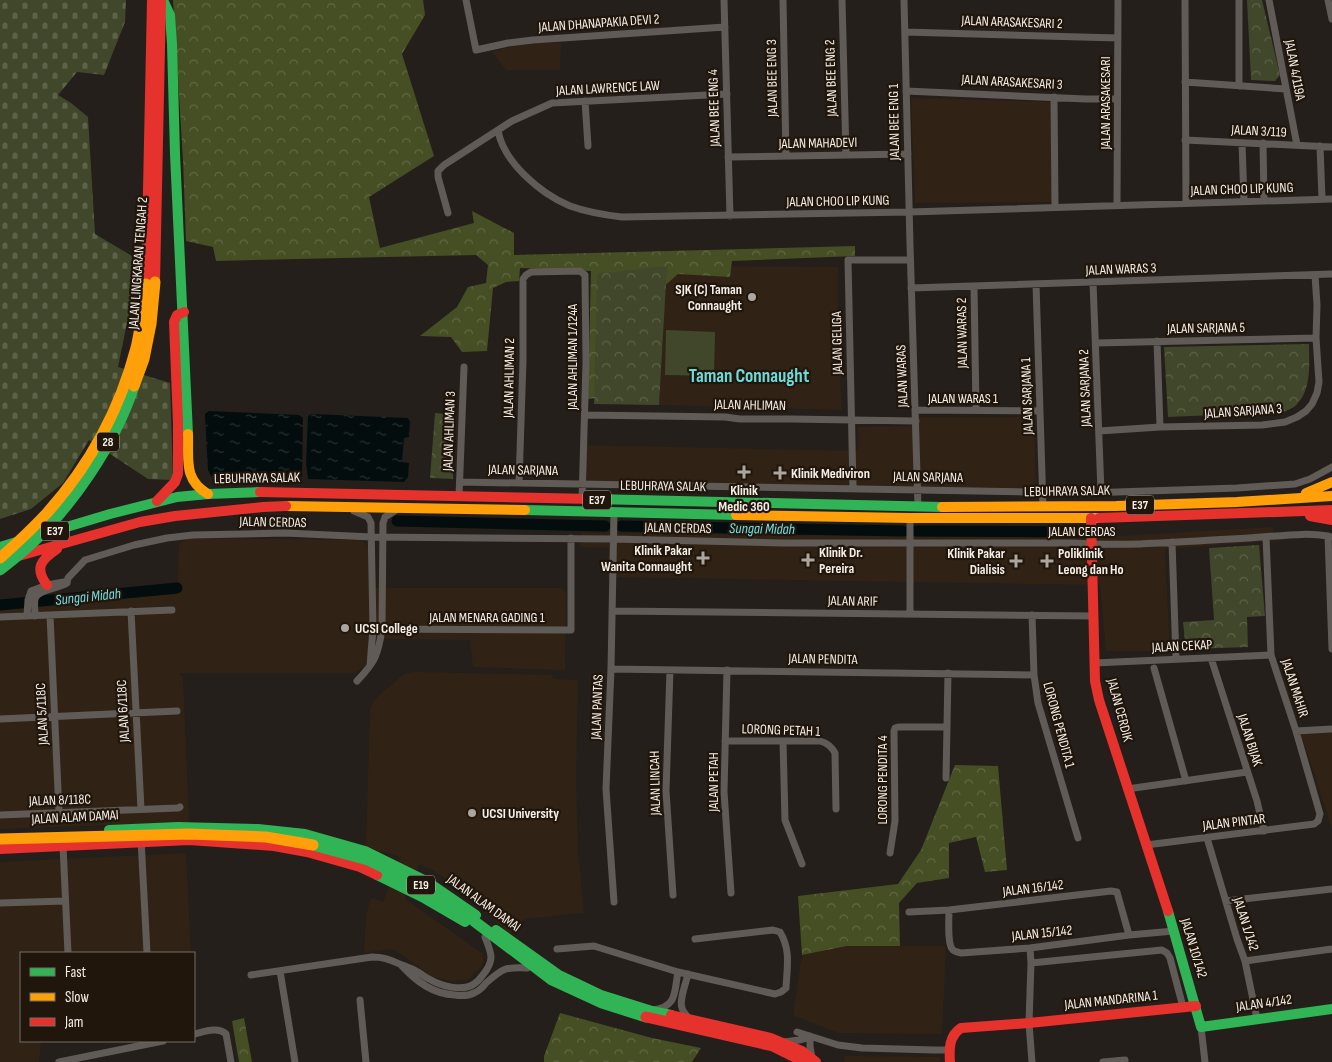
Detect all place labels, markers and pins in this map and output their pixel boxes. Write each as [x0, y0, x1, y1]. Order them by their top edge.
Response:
place label: SJK (C) Taman Connaught [675, 281, 742, 314]
marker: SJK (C) Taman Connaught [746, 291, 758, 303]
marker: Klinik Medic 360 [737, 465, 751, 479]
place label: Klinik Mediviron [791, 465, 870, 482]
marker: Klinik Mediviron [773, 466, 787, 480]
place label: Klinik Medic 360 [718, 482, 770, 515]
place label: Klinik Pakar Wanita Connaught [601, 542, 693, 575]
place label: Klinik Dr. Pereira [819, 544, 863, 577]
place label: Klinik Pakar Dialisis [947, 545, 1006, 578]
place label: Poliklinik Leong dan Ho [1058, 545, 1124, 578]
marker: Klinik Pakar Wanita Connaught [696, 551, 710, 565]
marker: Klinik Dr. Pereira [801, 553, 815, 567]
marker: Klinik Pakar Dialisis [1009, 554, 1023, 568]
marker: Poliklinik Leong dan Ho [1040, 554, 1054, 568]
place label: UCSI College [355, 620, 418, 637]
marker: UCSI College [339, 622, 351, 634]
place label: UCSI University [482, 805, 559, 822]
marker: UCSI University [466, 807, 478, 819]

